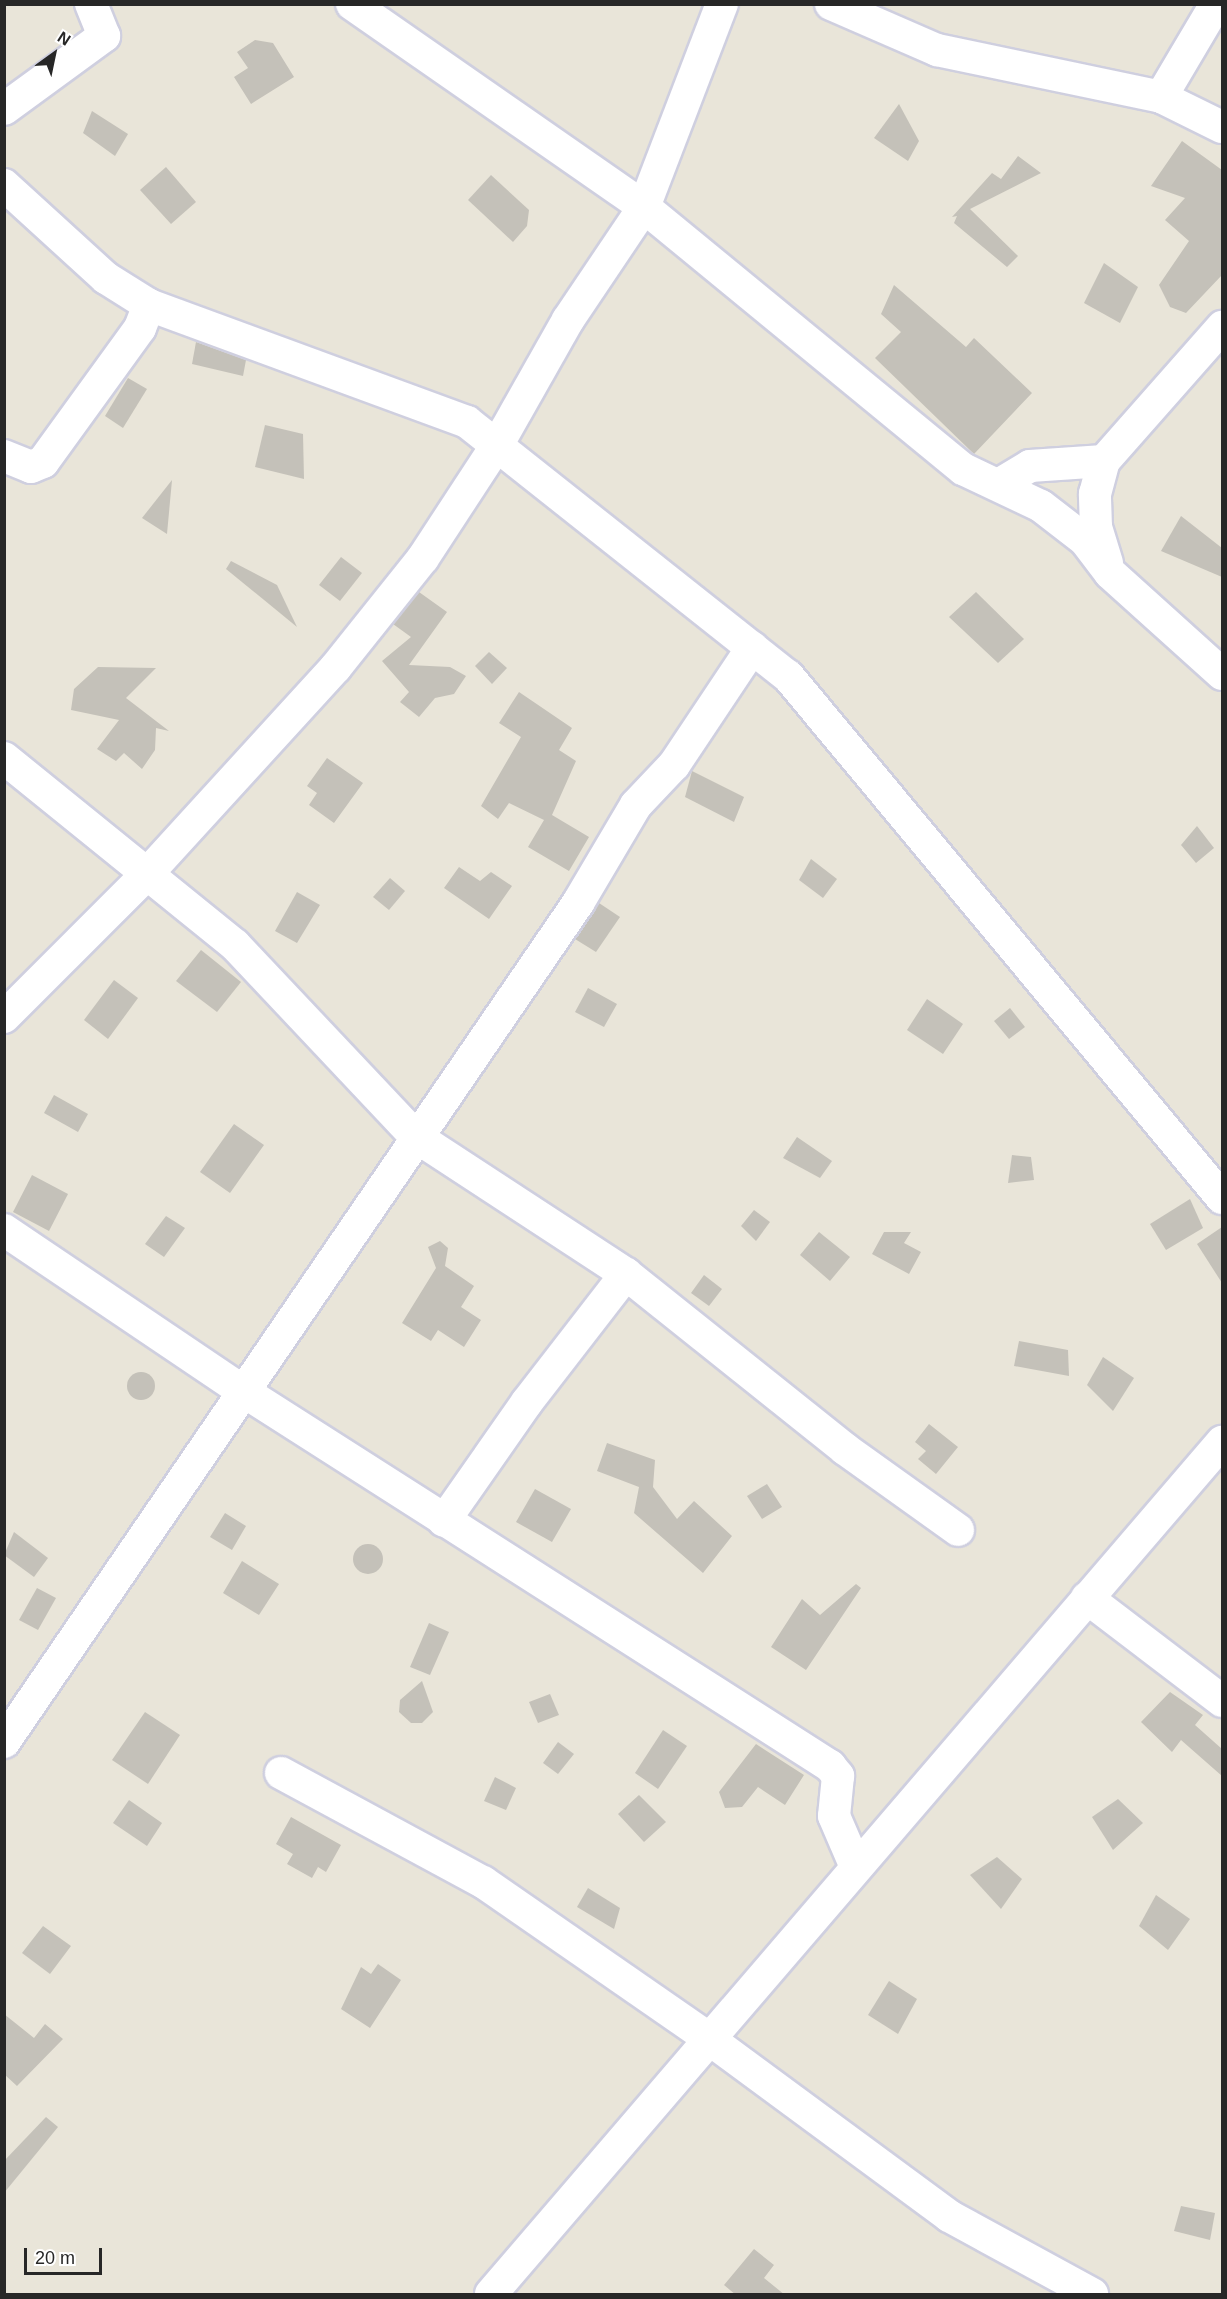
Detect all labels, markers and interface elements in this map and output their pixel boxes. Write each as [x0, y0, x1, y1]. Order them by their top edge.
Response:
north arrow [24, 24, 84, 84]
text: N [55, 28, 74, 49]
scale bar [27, 2236, 105, 2274]
text: 20 m [35, 2248, 75, 2268]

